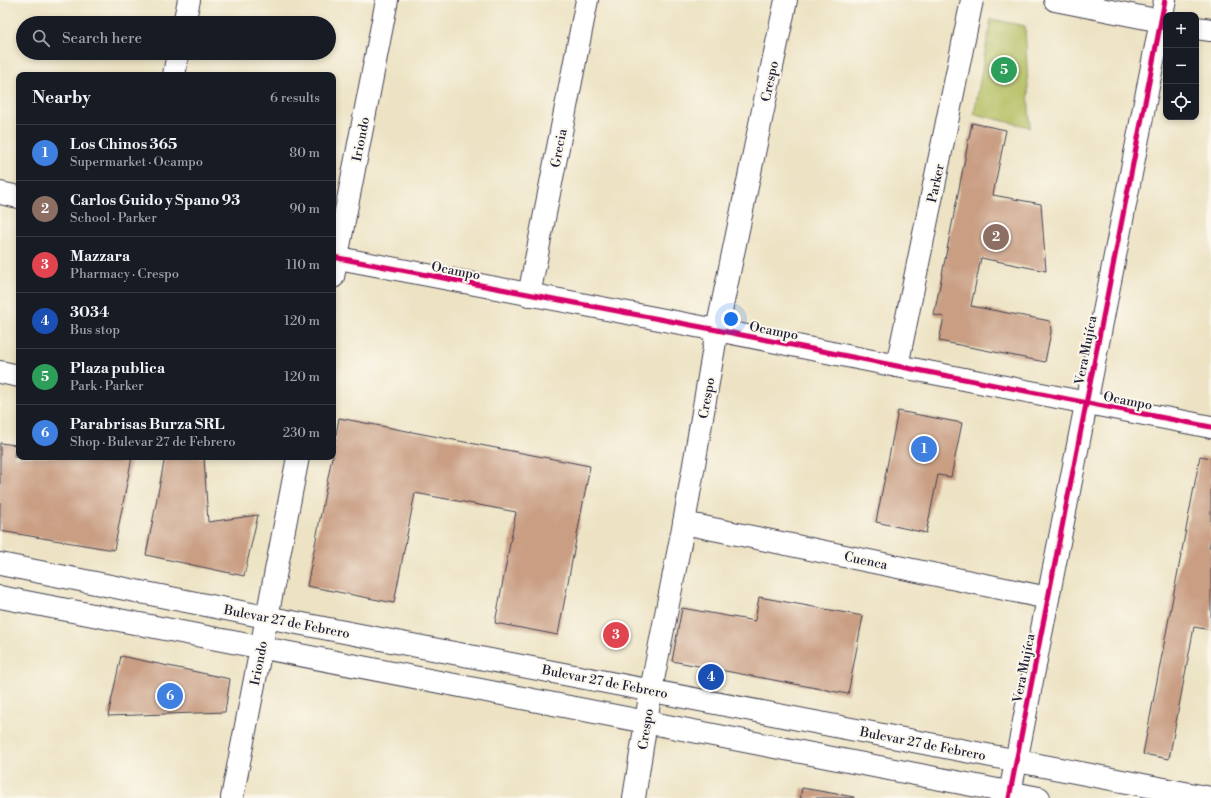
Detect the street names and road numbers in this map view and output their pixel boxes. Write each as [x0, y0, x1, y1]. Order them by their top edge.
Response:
street label: Crespo [758, 59, 782, 103]
street label: Iriondo [349, 116, 373, 163]
street label: Grecia [547, 127, 571, 169]
street label: Parker [924, 162, 948, 204]
street label: Ocampo [430, 258, 482, 284]
street label: Vera Mujíca [1071, 314, 1101, 387]
street label: Ocampo [748, 318, 800, 344]
street label: Crespo [696, 376, 718, 420]
street label: Ocampo [1102, 388, 1154, 414]
street label: Cuenca [843, 549, 889, 573]
street label: Bulevar 27 de Febrero [222, 602, 351, 642]
street label: Vera Mujíca [1009, 632, 1039, 705]
street label: Iriondo [247, 640, 271, 687]
street label: Bulevar 27 de Febrero [540, 662, 669, 702]
street label: Crespo [635, 707, 657, 751]
street label: Bulevar 27 de Febrero [858, 724, 987, 764]

